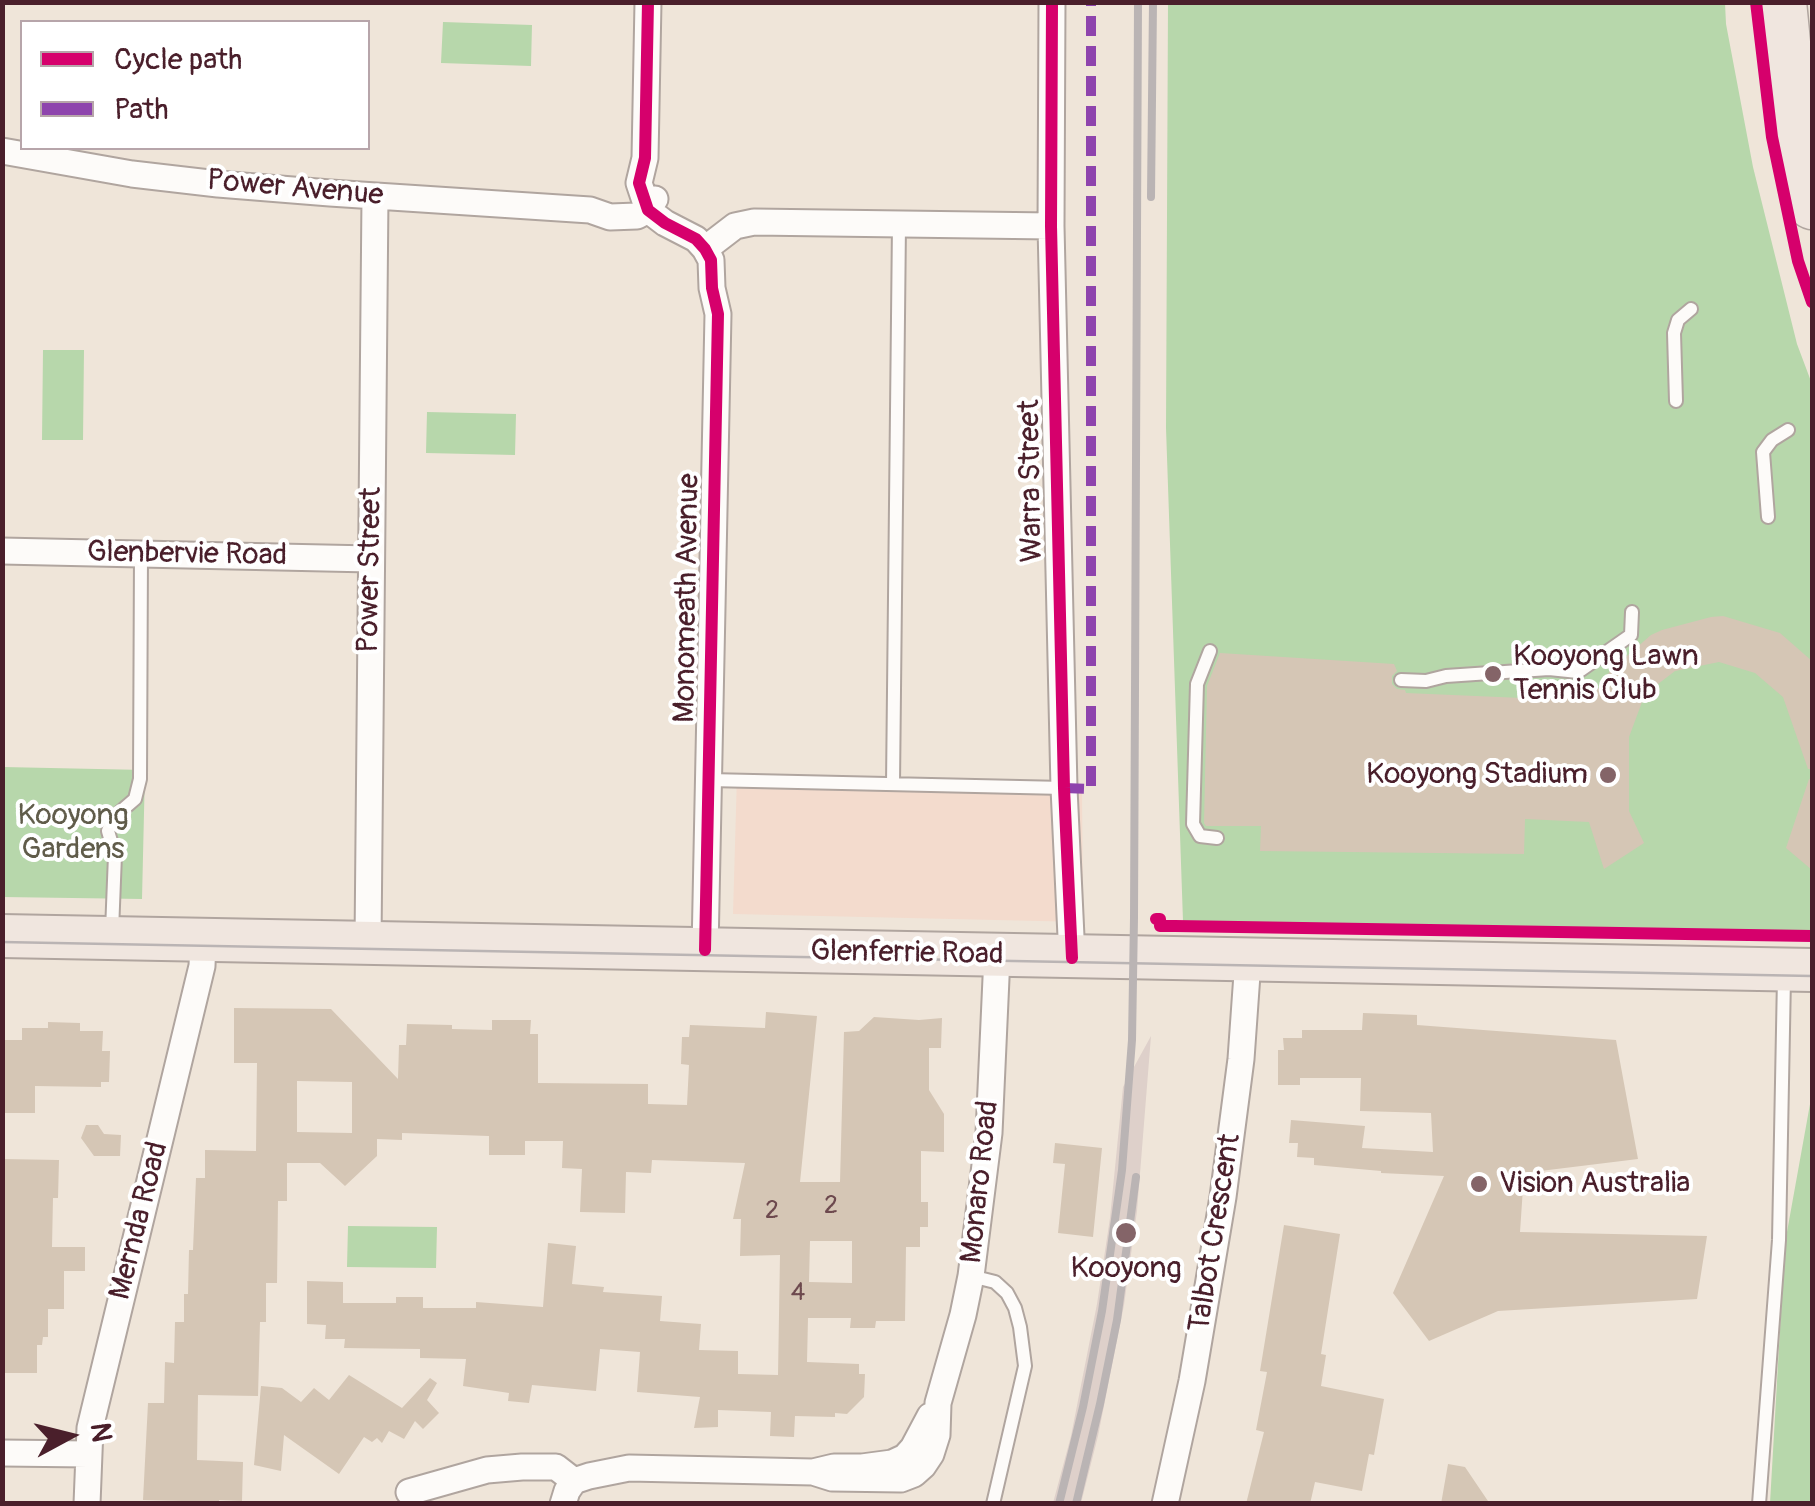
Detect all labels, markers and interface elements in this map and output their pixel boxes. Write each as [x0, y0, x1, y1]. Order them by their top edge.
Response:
legend [20, 20, 370, 150]
text: Cycle path [114, 41, 242, 78]
text: Path [114, 91, 169, 128]
street label: Power Avenue [205, 163, 385, 215]
street label: Warra Street [1013, 399, 1051, 563]
street label: Monomeath Avenue [668, 473, 708, 723]
street label: Power Street [352, 487, 390, 653]
street label: Glenbervie Road [87, 535, 287, 575]
place label: Kooyong Lawn Tennis Club [1513, 639, 1699, 710]
marker: Kooyong Lawn Tennis Club [1482, 663, 1504, 685]
place label: Kooyong Stadium [1366, 757, 1588, 793]
marker: Kooyong Stadium [1597, 764, 1619, 786]
park label: Kooyong Gardens [18, 798, 128, 868]
street label: Glenferrie Road [810, 934, 1004, 974]
street label: Monaro Road [955, 1099, 1007, 1265]
street label: Talbot Crescent [1183, 1131, 1249, 1335]
street label: Mernda Road [103, 1138, 177, 1304]
place label: Vision Australia [1499, 1166, 1690, 1202]
marker: Vision Australia [1468, 1173, 1490, 1195]
house number: 2 [824, 1192, 838, 1222]
house number: 2 [765, 1197, 779, 1227]
marker: Kooyong [1113, 1220, 1139, 1246]
place label: Kooyong [1071, 1251, 1181, 1287]
house number: 4 [791, 1279, 805, 1309]
north arrow [20, 1386, 120, 1486]
text: N [82, 1421, 119, 1444]

